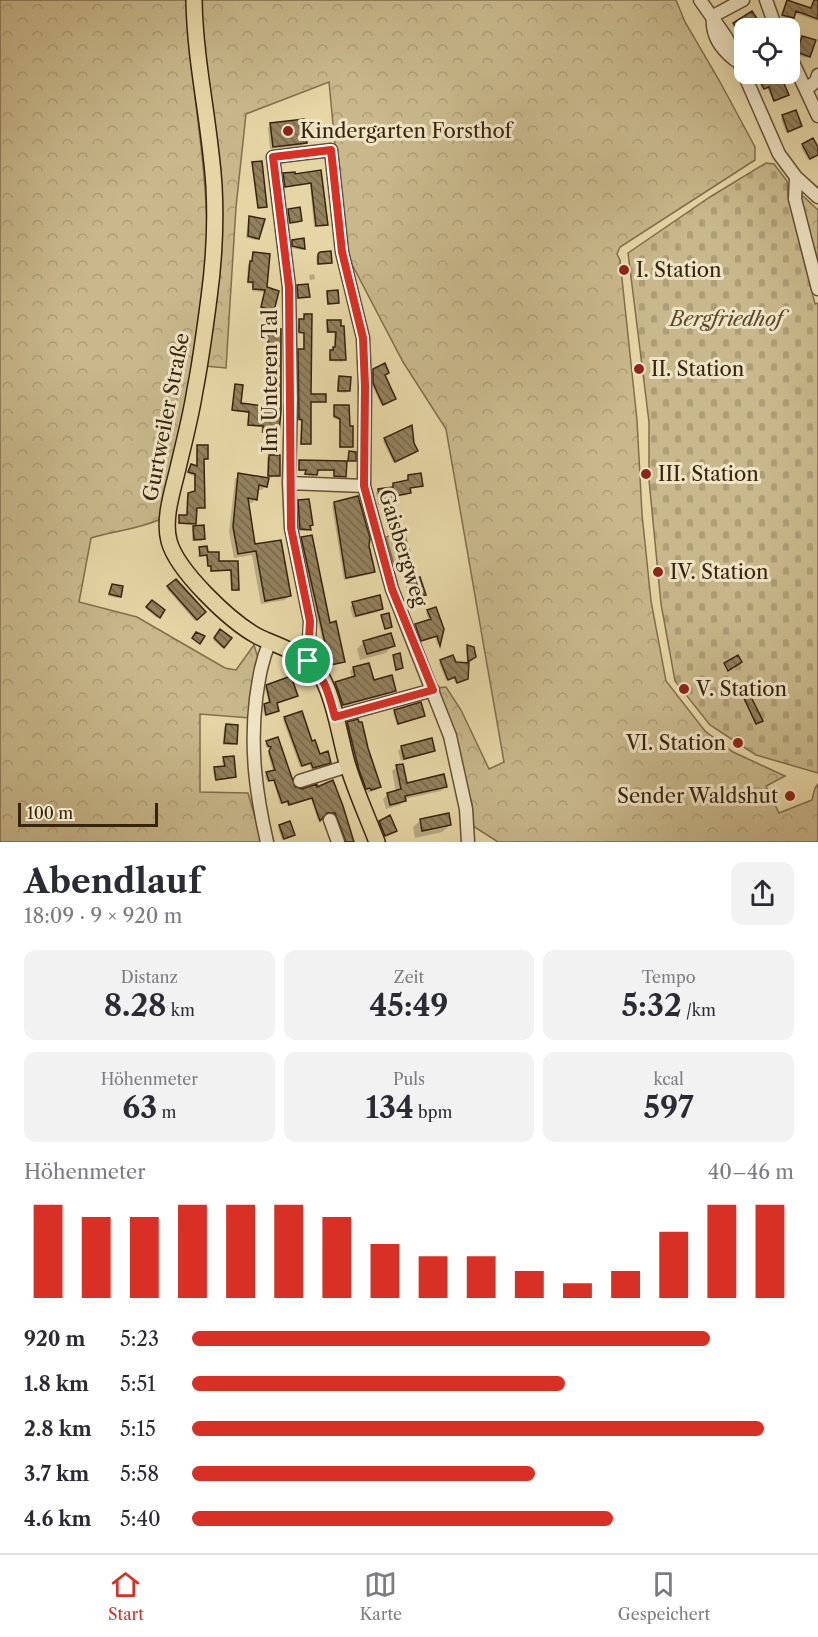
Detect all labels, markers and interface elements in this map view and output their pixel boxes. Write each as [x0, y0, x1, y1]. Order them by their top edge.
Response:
map controls [734, 18, 800, 84]
button: locate [734, 18, 800, 84]
place label: Kindergarten Forsthof [300, 119, 515, 143]
marker: Kindergarten Forsthof [281, 124, 295, 138]
place label: I. Station [636, 258, 722, 282]
marker: I. Station [617, 263, 631, 277]
park label: Bergfriedhof [668, 307, 790, 331]
street label: Im Unteren Tal [258, 309, 282, 453]
street label: Gurtweiler Straße [138, 331, 194, 503]
place label: II. Station [651, 357, 745, 381]
marker: II. Station [632, 362, 646, 376]
place label: III. Station [658, 462, 759, 486]
marker: III. Station [639, 467, 653, 481]
street label: Gaisbergweg [374, 486, 432, 610]
place label: IV. Station [670, 560, 769, 584]
marker: IV. Station [651, 565, 665, 579]
pin [282, 635, 333, 686]
icon: arrive [291, 644, 324, 677]
place label: V. Station [695, 677, 787, 701]
marker: V. Station [677, 682, 691, 696]
place label: VI. Station [625, 731, 726, 755]
marker: VI. Station [731, 736, 745, 750]
place label: Sender Waldshut [617, 784, 778, 808]
marker: Sender Waldshut [783, 789, 797, 803]
scale bar [18, 800, 158, 827]
text: 100 m [27, 803, 73, 823]
text: Abendlauf [24, 861, 202, 902]
button: share [731, 862, 794, 925]
text: 18:09 · 9 × 920 m [24, 904, 182, 928]
text: Distanz [121, 967, 178, 987]
text: Zeit [394, 967, 424, 987]
text: Tempo [642, 967, 696, 987]
text: 8.28 [104, 987, 167, 1024]
text: 45:49 [370, 987, 448, 1024]
text: 5:32 [622, 987, 682, 1024]
text: km [167, 1000, 195, 1020]
text: /km [682, 1000, 716, 1020]
text: Höhenmeter [101, 1069, 198, 1089]
text: Puls [393, 1069, 425, 1089]
text: kcal [654, 1069, 684, 1089]
text: 63 [122, 1089, 157, 1126]
text: 134 [366, 1089, 414, 1126]
text: 597 [644, 1089, 694, 1126]
text: m [157, 1102, 176, 1122]
text: bpm [414, 1102, 452, 1122]
text: Höhenmeter [24, 1160, 146, 1184]
text: 40–46 m [708, 1160, 794, 1184]
text: 920 m [24, 1327, 85, 1351]
text: 5:23 [120, 1327, 159, 1351]
text: 1.8 km [24, 1372, 89, 1396]
text: 5:51 [120, 1372, 156, 1396]
text: 2.8 km [24, 1417, 92, 1441]
text: 5:15 [120, 1417, 156, 1441]
text: 3.7 km [24, 1462, 89, 1486]
text: 5:58 [120, 1462, 159, 1486]
text: 4.6 km [24, 1507, 91, 1531]
text: 5:40 [120, 1507, 161, 1531]
tab: Start [108, 1568, 144, 1624]
tab: Karte [360, 1568, 402, 1624]
tab: Gespeichert [618, 1568, 710, 1624]

